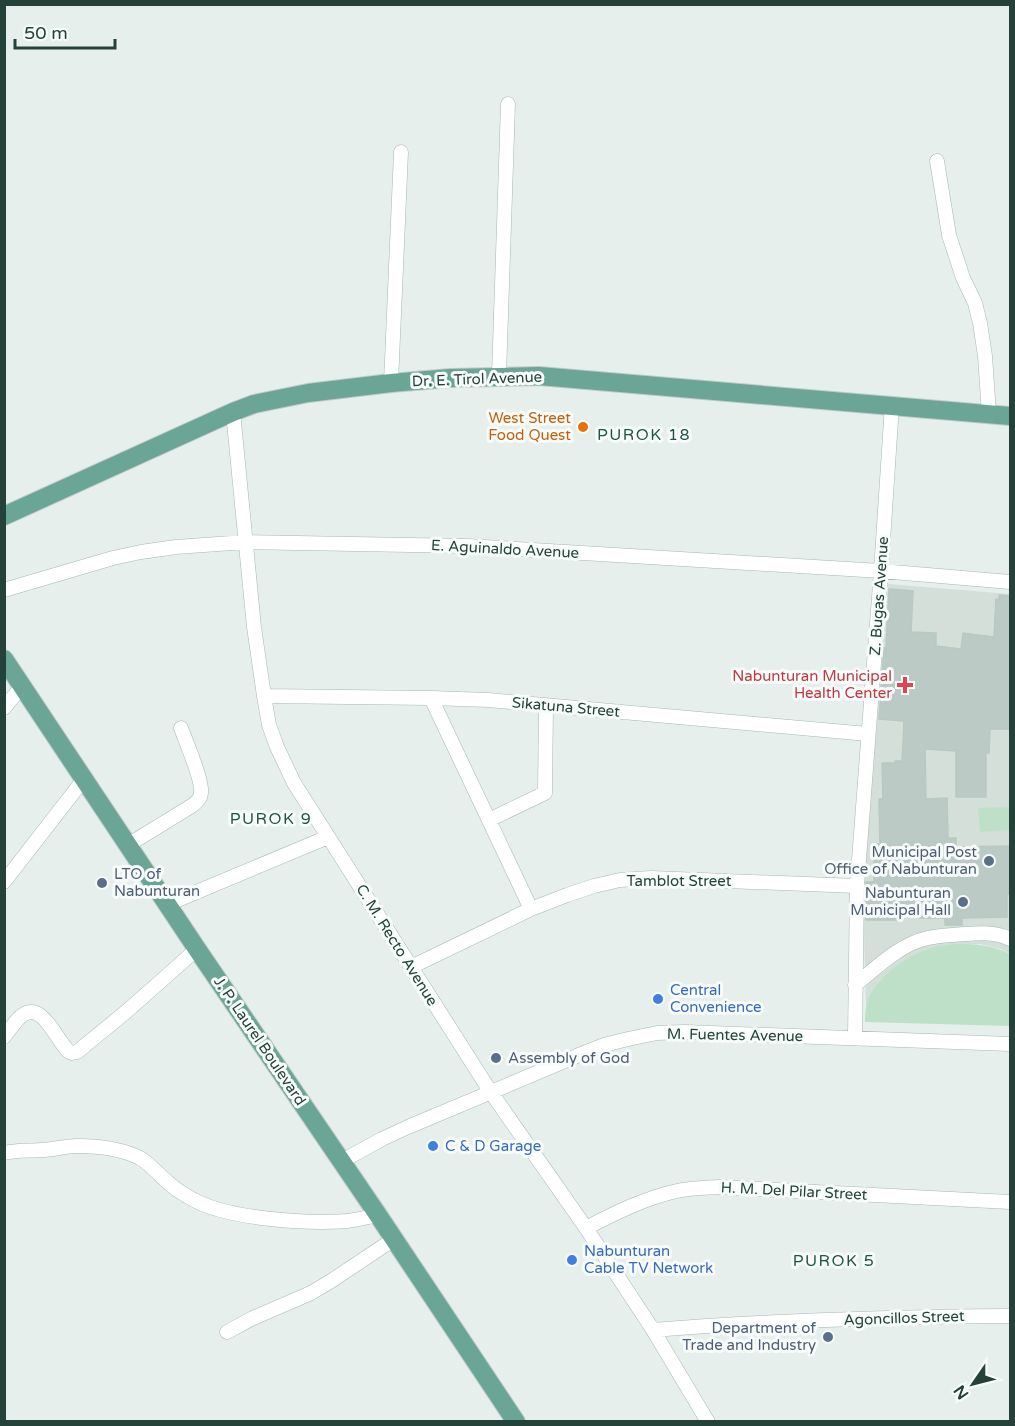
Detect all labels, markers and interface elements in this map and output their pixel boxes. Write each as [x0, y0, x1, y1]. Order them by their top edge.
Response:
scale bar [15, 12, 116, 50]
text: 50 m [24, 22, 68, 44]
street label: Dr. E. Tirol Avenue [412, 368, 542, 390]
place label: West Street Food Quest [488, 409, 571, 444]
marker: West Street Food Quest [576, 420, 590, 434]
district label: PUROK 18 [597, 425, 691, 445]
street label: E. Aguinaldo Avenue [431, 536, 579, 562]
street label: Z. Bugas Avenue [866, 536, 892, 656]
place label: Nabunturan Municipal Health Center [732, 667, 892, 702]
marker: Nabunturan Municipal Health Center [896, 676, 914, 694]
street label: Sikatuna Street [511, 693, 621, 721]
district label: PUROK 9 [230, 809, 312, 829]
place label: Municipal Post Office of Nabunturan [824, 843, 977, 878]
marker: Municipal Post Office of Nabunturan [982, 854, 996, 868]
place label: LTO of Nabunturan [114, 865, 200, 900]
street label: Tamblot Street [627, 872, 732, 890]
marker: LTO of Nabunturan [95, 876, 109, 890]
street label: C. M. Recto Avenue [352, 881, 442, 1009]
place label: Nabunturan Municipal Hall [850, 884, 951, 919]
marker: Nabunturan Municipal Hall [956, 895, 970, 909]
street label: J. P. Laurel Boulevard [210, 973, 310, 1109]
place label: Central Convenience [670, 981, 762, 1016]
marker: Central Convenience [651, 992, 665, 1006]
street label: M. Fuentes Avenue [667, 1025, 803, 1045]
place label: Assembly of God [508, 1049, 630, 1067]
marker: Assembly of God [489, 1051, 503, 1065]
place label: C & D Garage [445, 1137, 541, 1155]
marker: C & D Garage [426, 1139, 440, 1153]
street label: H. M. Del Pilar Street [720, 1178, 868, 1204]
place label: Nabunturan Cable TV Network [584, 1242, 713, 1277]
district label: PUROK 5 [793, 1251, 875, 1271]
marker: Nabunturan Cable TV Network [565, 1253, 579, 1267]
street label: Agoncillos Street [843, 1307, 965, 1329]
place label: Department of Trade and Industry [682, 1319, 816, 1354]
marker: Department of Trade and Industry [821, 1330, 835, 1344]
north arrow [943, 1354, 1003, 1414]
text: N [950, 1381, 973, 1403]

